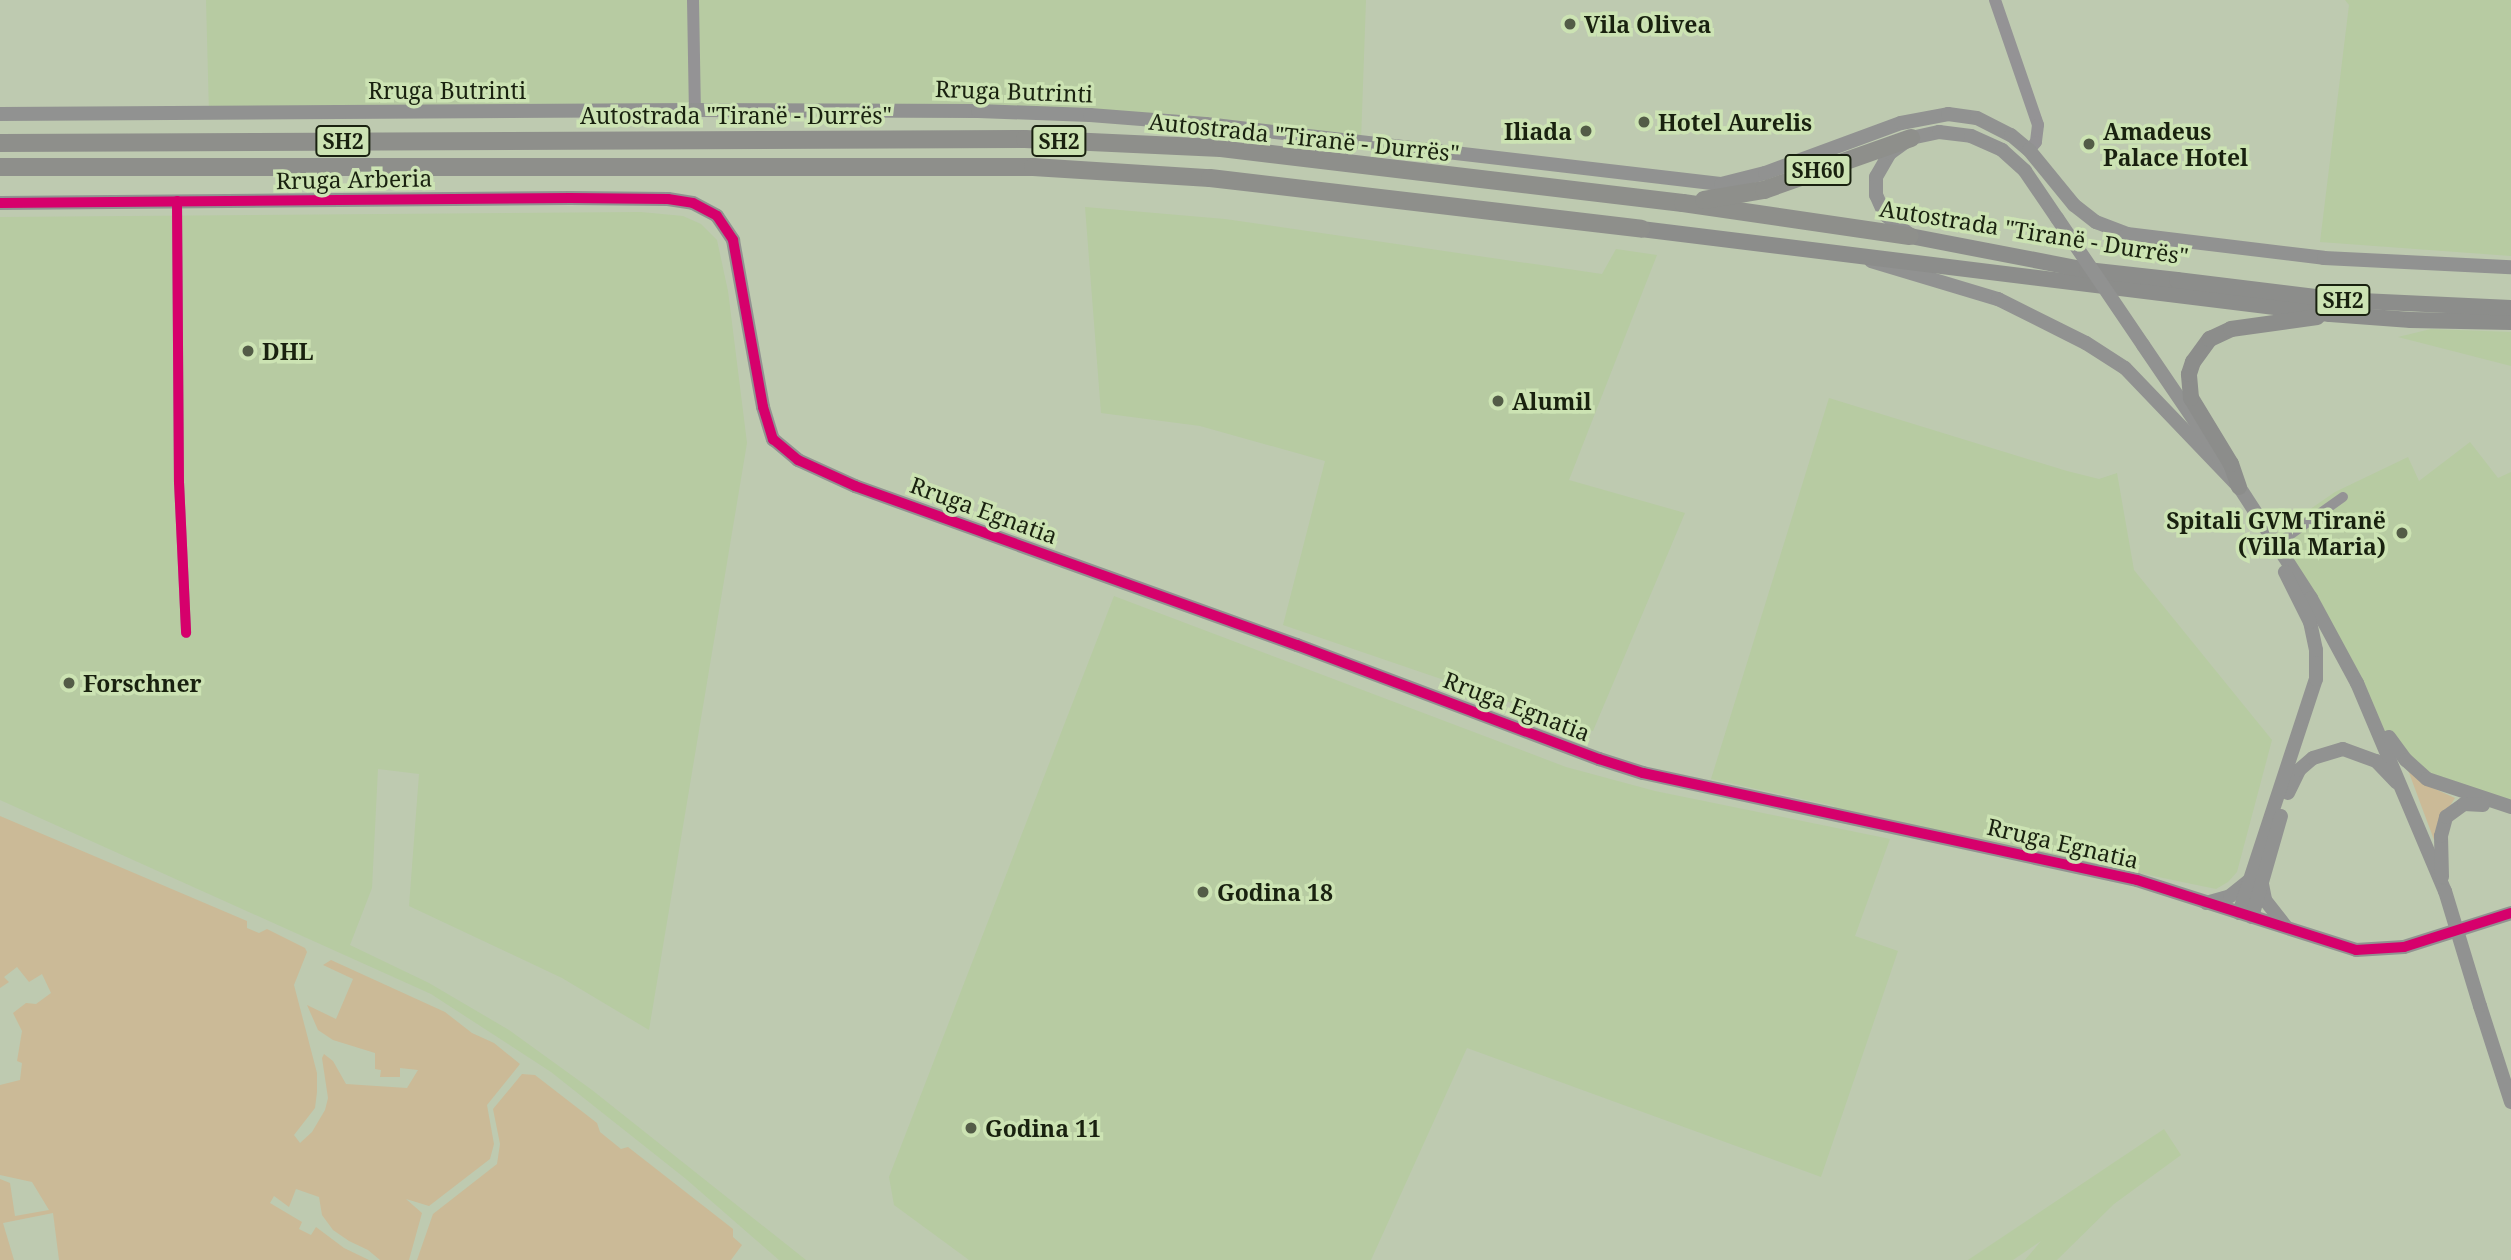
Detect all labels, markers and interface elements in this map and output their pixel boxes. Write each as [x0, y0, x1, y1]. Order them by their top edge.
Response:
place label: Vila Olivea [1584, 10, 1711, 38]
marker: Vila Olivea [1562, 16, 1578, 32]
street label: Rruga Butrinti [935, 74, 1093, 108]
street label: Rruga Butrinti [368, 76, 526, 104]
street label: Autostrada "Tiranë - Durrës" [580, 101, 892, 129]
street label: Autostrada "Tiranë - Durrës" [1147, 107, 1461, 167]
place label: Hotel Aurelis [1658, 108, 1812, 136]
marker: Hotel Aurelis [1636, 114, 1652, 130]
place label: Iliada [1504, 117, 1572, 145]
place label: Amadeus Palace Hotel [2103, 117, 2248, 171]
marker: Iliada [1578, 123, 1594, 139]
road number: SH2 [315, 124, 371, 158]
road number: SH2 [1031, 124, 1087, 158]
marker: Amadeus Palace Hotel [2081, 136, 2097, 152]
road number: SH60 [1783, 152, 1853, 188]
street label: Rruga Arberia [276, 164, 432, 194]
street label: Autostrada "Tiranë - Durrës" [1878, 194, 2190, 270]
road number: SH2 [2315, 282, 2371, 318]
place label: DHL [262, 337, 314, 365]
marker: DHL [240, 343, 256, 359]
place label: Alumil [1512, 387, 1592, 415]
marker: Alumil [1490, 393, 1506, 409]
street label: Rruga Egnatia [907, 471, 1061, 549]
place label: Spitali GVM Tiranë (Villa Maria) [2166, 506, 2386, 560]
marker: Spitali GVM Tiranë (Villa Maria) [2392, 523, 2412, 543]
street label: Rruga Egnatia [1440, 665, 1594, 747]
place label: Forschner [83, 669, 202, 697]
marker: Forschner [61, 675, 77, 691]
street label: Rruga Egnatia [1985, 812, 2141, 874]
place label: Godina 18 [1217, 878, 1333, 906]
marker: Godina 18 [1195, 884, 1211, 900]
place label: Godina 11 [985, 1114, 1101, 1142]
marker: Godina 11 [963, 1120, 979, 1136]

